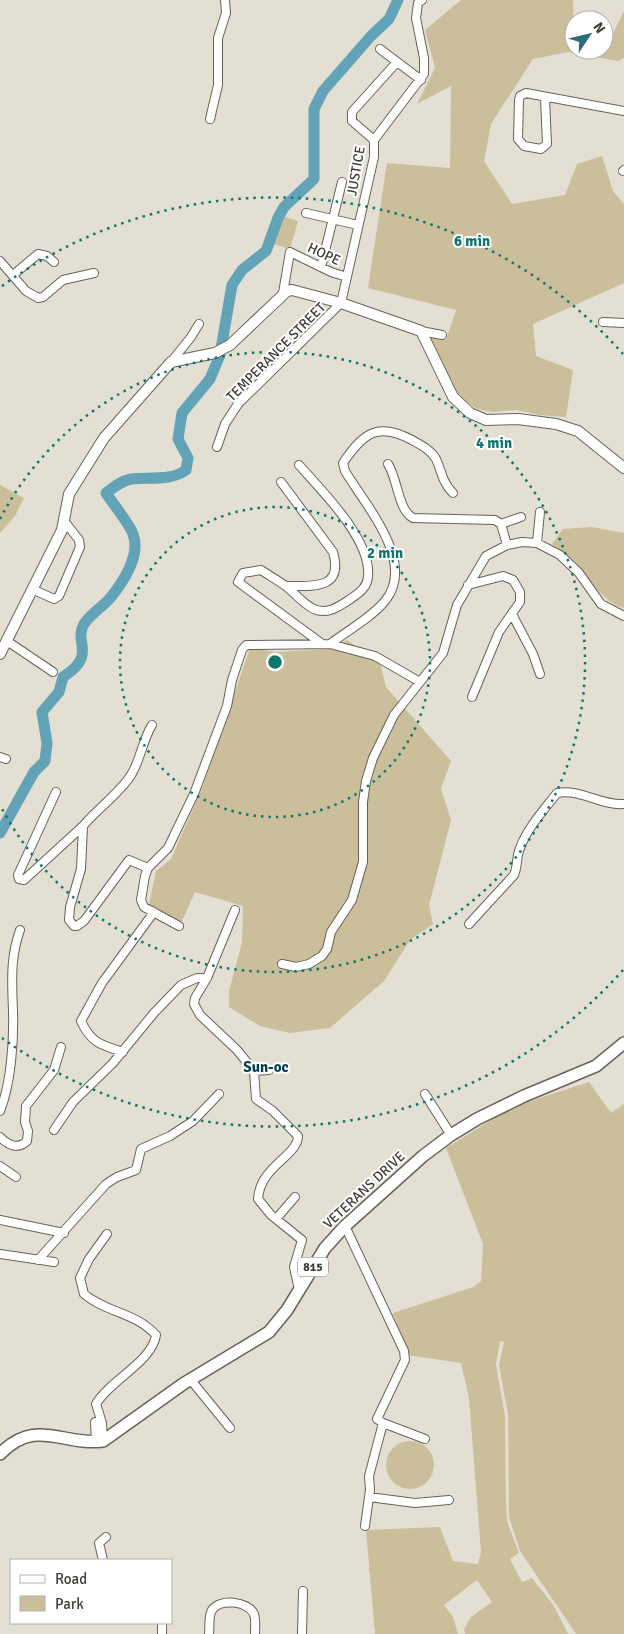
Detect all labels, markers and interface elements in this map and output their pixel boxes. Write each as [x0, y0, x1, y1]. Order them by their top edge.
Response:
north arrow [564, 10, 614, 60]
text: N [589, 19, 609, 37]
street label: JUSTICE [343, 145, 369, 197]
text: 6 min [454, 232, 490, 250]
street label: HOPE [305, 239, 343, 269]
street label: TEMPERANCE STREET [223, 299, 329, 405]
text: 4 min [476, 434, 512, 452]
text: 2 min [367, 544, 403, 562]
centre of rings [266, 653, 284, 671]
district label: Sun-oc [243, 1058, 289, 1076]
street label: VETERANS DRIVE [320, 1148, 408, 1232]
road number: 815 [298, 1258, 328, 1276]
legend [10, 1559, 172, 1624]
text: Road [55, 1570, 87, 1588]
text: Park [55, 1595, 84, 1613]

